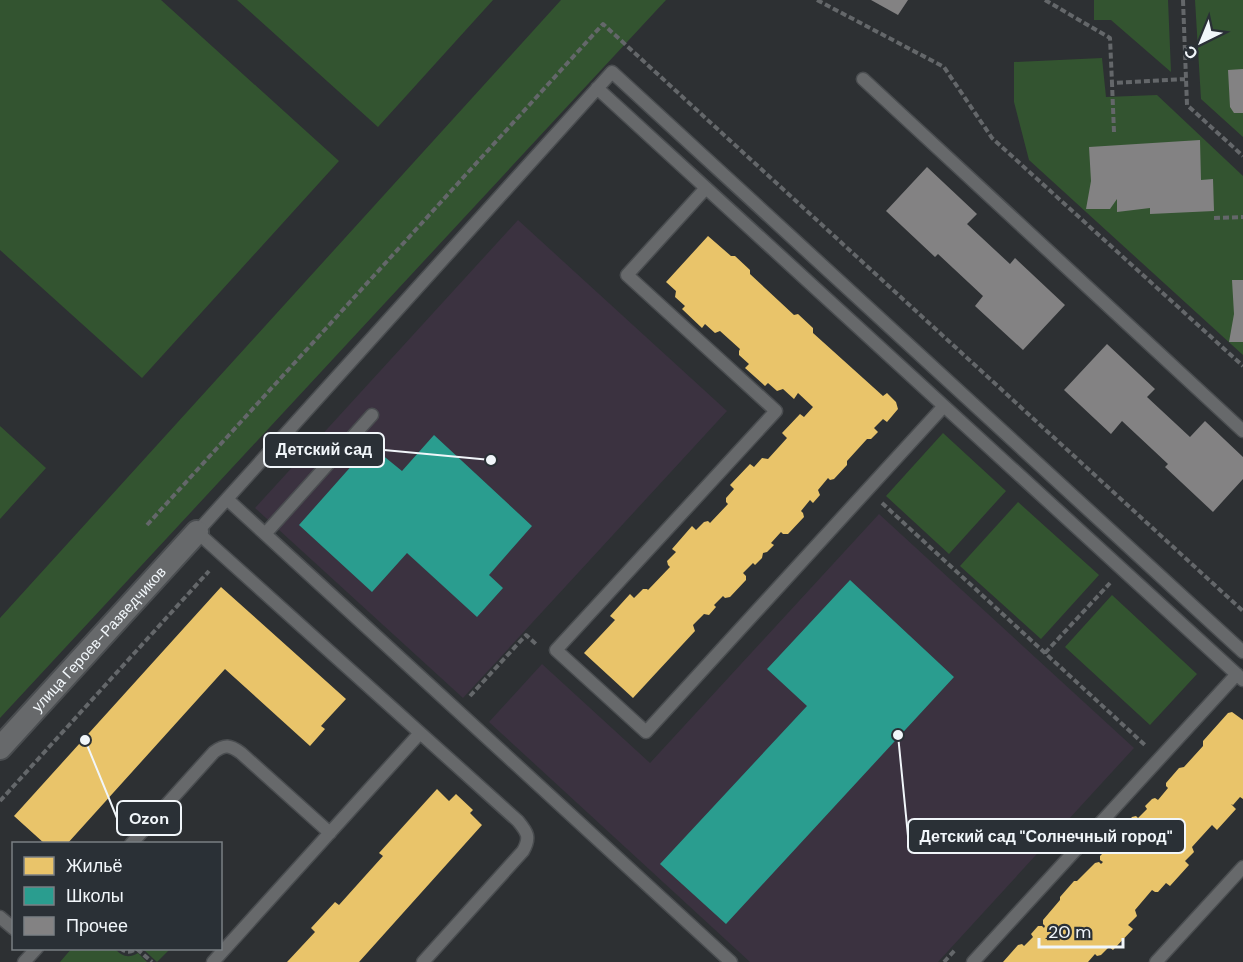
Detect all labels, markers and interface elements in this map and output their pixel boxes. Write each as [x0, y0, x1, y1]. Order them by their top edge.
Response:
north arrow [1171, 12, 1231, 72]
text: С [1179, 41, 1203, 64]
callout: Детский сад [264, 433, 384, 467]
text: Детский сад [276, 439, 372, 460]
street label: улица Героев-Разведчиков [28, 562, 171, 716]
callout: Ozon [117, 801, 181, 835]
text: Ozon [129, 808, 169, 829]
callout: Детский сад "Солнечный город" [908, 819, 1185, 853]
text: Детский сад "Солнечный город" [919, 826, 1173, 847]
legend [12, 842, 222, 950]
text: Жильё [66, 854, 123, 878]
text: Школы [66, 884, 124, 908]
scale bar [1039, 911, 1123, 949]
text: Прочее [66, 914, 128, 938]
text: 20 m [1048, 920, 1091, 944]

